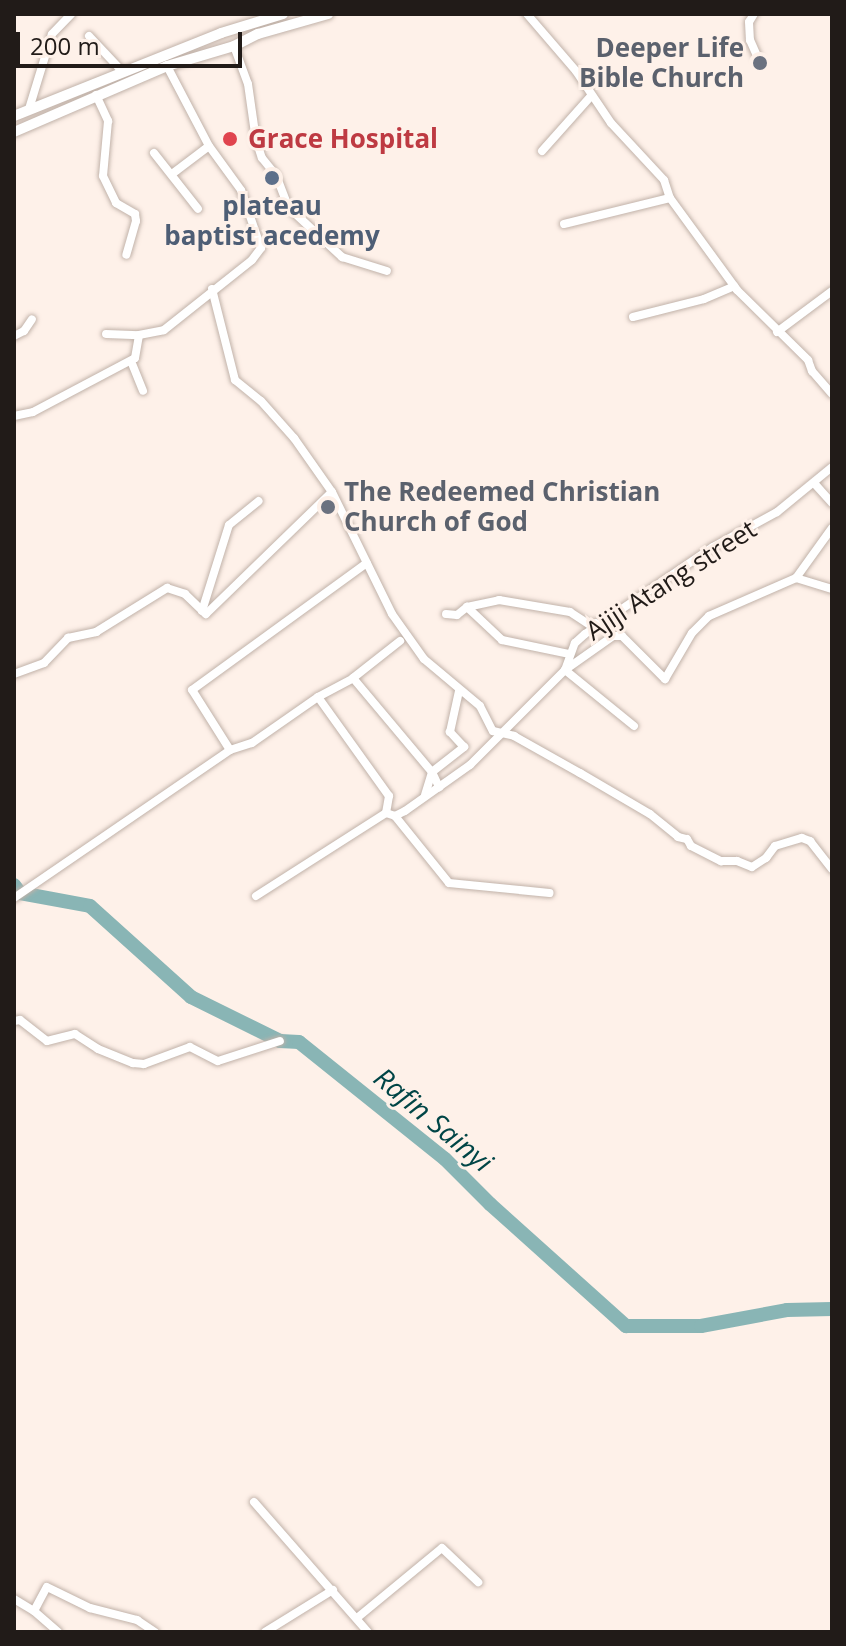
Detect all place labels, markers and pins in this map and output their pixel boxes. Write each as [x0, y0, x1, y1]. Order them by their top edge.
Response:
place label: Deeper Life Bible Church [579, 32, 744, 94]
marker: Deeper Life Bible Church [751, 54, 769, 72]
place label: Grace Hospital [248, 123, 438, 155]
marker: Grace Hospital [219, 128, 241, 150]
marker: plateau baptist acedemy [263, 169, 281, 187]
place label: plateau baptist acedemy [164, 190, 380, 252]
place label: The Redeemed Christian Church of God [344, 476, 660, 538]
marker: The Redeemed Christian Church of God [319, 498, 337, 516]

